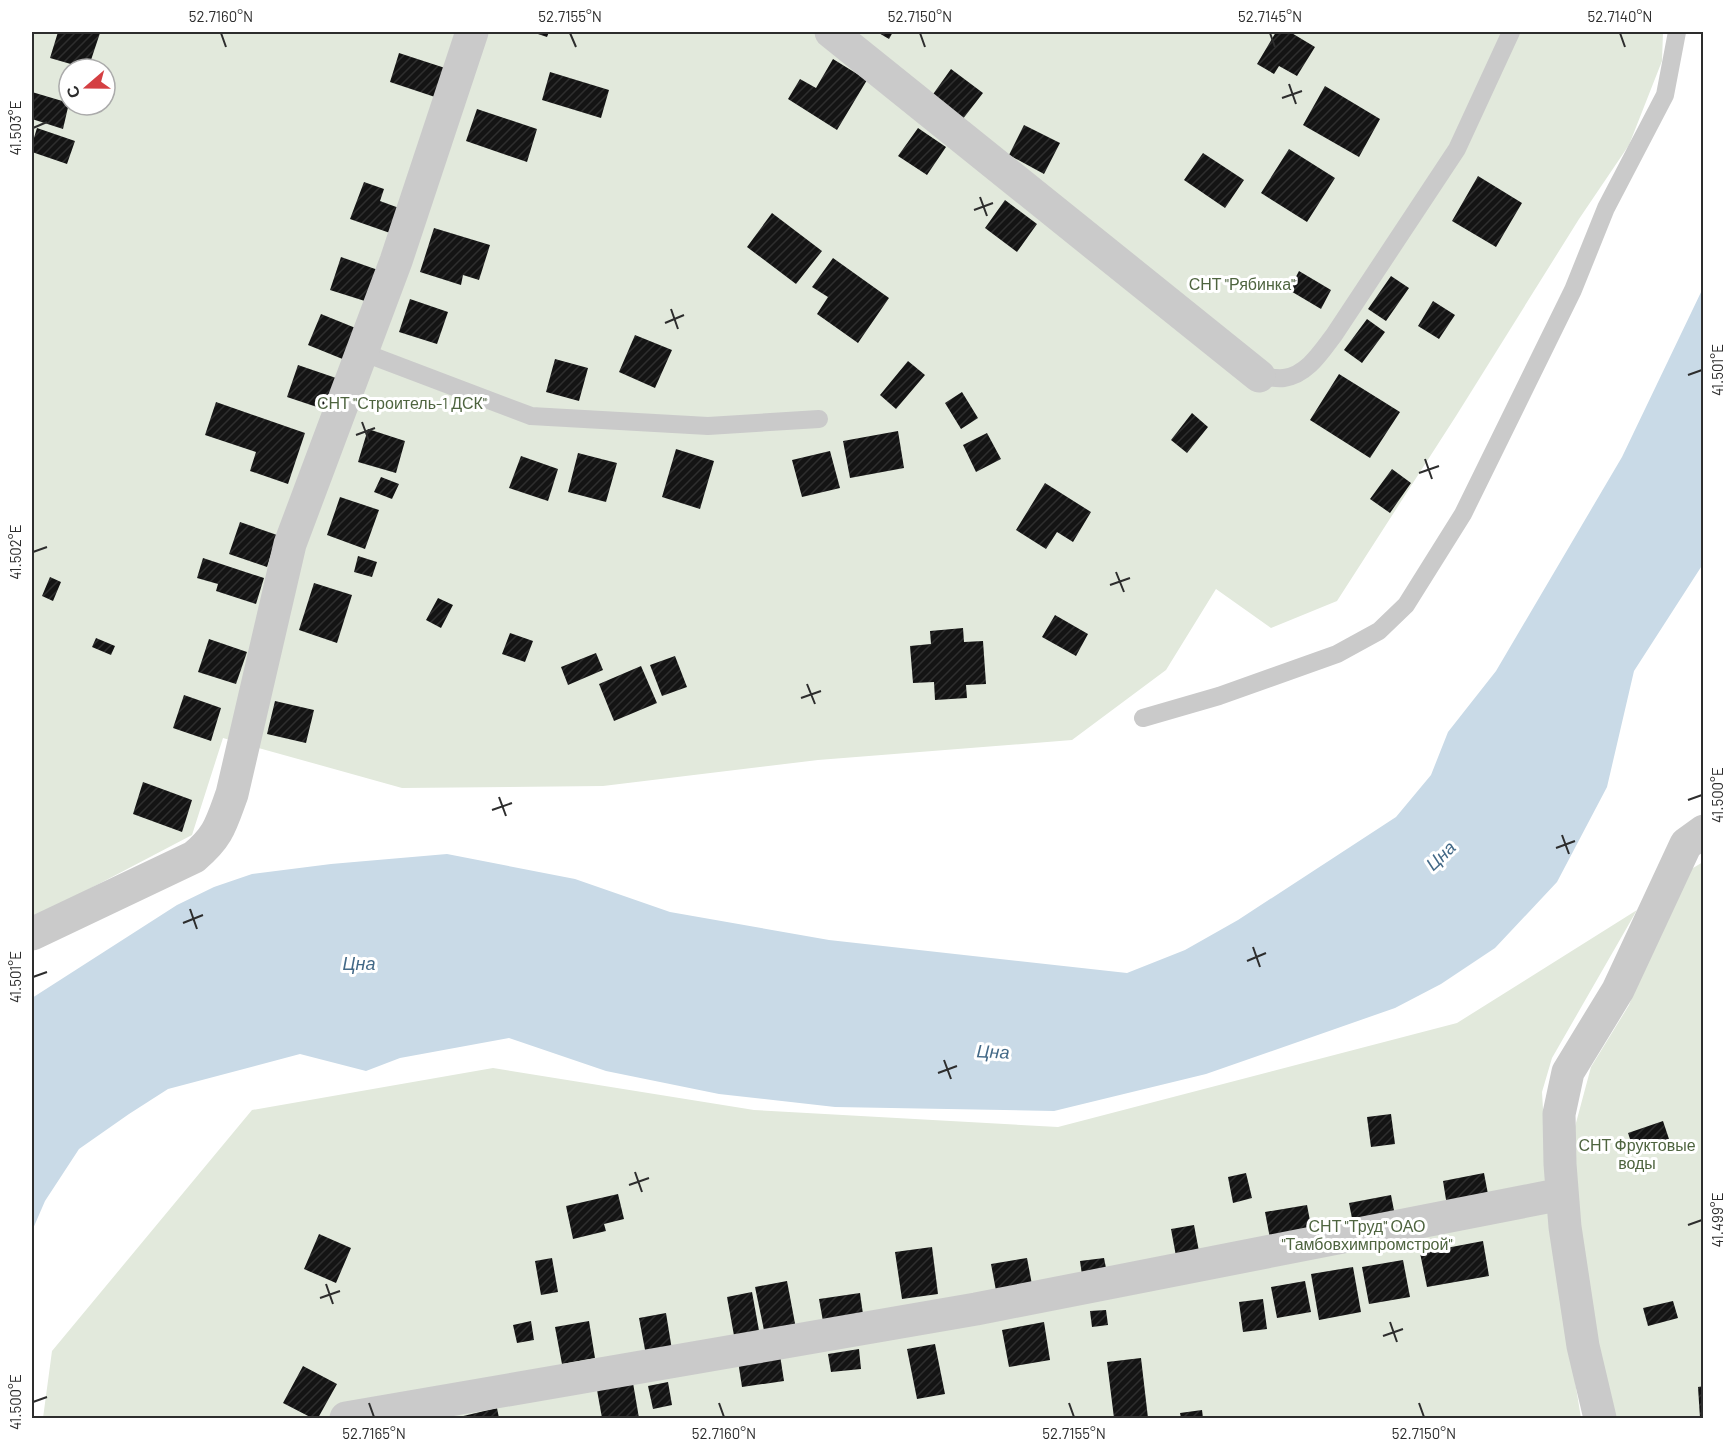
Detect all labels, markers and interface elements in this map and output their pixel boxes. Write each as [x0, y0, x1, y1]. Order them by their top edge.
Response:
text: 52.7160°N [189, 7, 253, 25]
text: 52.7155°N [538, 7, 602, 25]
text: 52.7150°N [888, 7, 952, 25]
text: 52.7145°N [1238, 7, 1302, 25]
text: 52.7140°N [1588, 7, 1652, 25]
north arrow [57, 57, 117, 117]
text: С [61, 83, 83, 101]
text: 41.503°E [6, 100, 24, 156]
park label: СНТ "Рябинка" [1189, 274, 1295, 293]
text: 41.501°E [1708, 344, 1726, 396]
park label: СНТ "Строитель-1 ДСК" [317, 393, 487, 412]
text: 41.502°E [6, 524, 24, 580]
text: 41.500°E [1708, 767, 1726, 823]
water label: Цна [1421, 836, 1460, 875]
text: 41.501°E [6, 951, 24, 1003]
water label: Цна [342, 952, 376, 974]
water label: Цна [976, 1039, 1010, 1063]
park label: СНТ Фруктовые воды [1578, 1135, 1696, 1172]
text: 41.499°E [1708, 1193, 1726, 1248]
park label: СНТ "Труд" ОАО "Тамбовхимпромстрой" [1281, 1216, 1453, 1253]
text: 41.500°E [6, 1374, 24, 1430]
text: 52.7165°N [342, 1424, 406, 1442]
text: 52.7160°N [692, 1424, 756, 1442]
text: 52.7155°N [1042, 1424, 1106, 1442]
text: 52.7150°N [1392, 1424, 1456, 1442]

